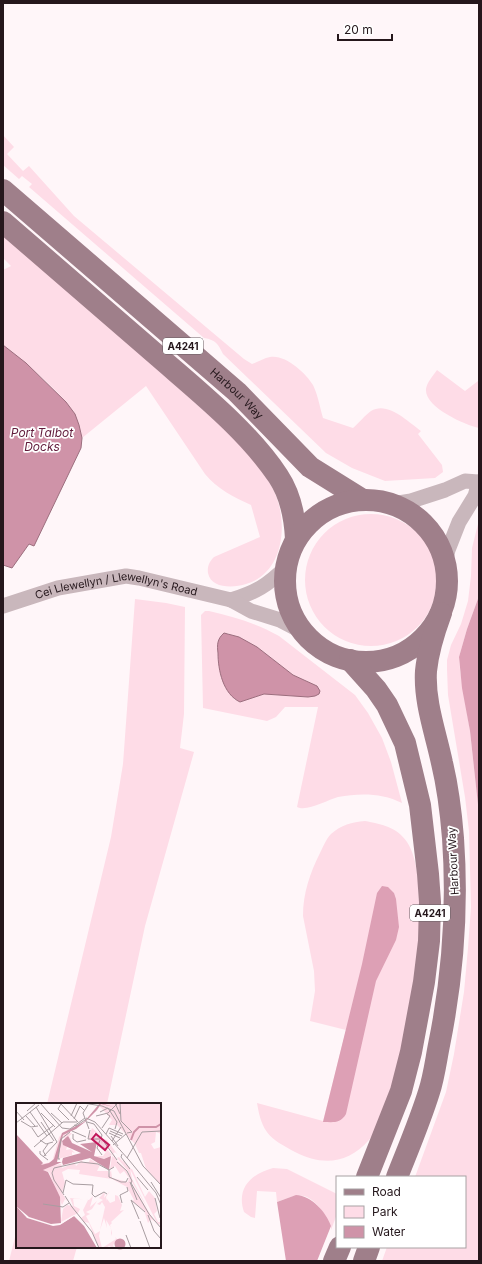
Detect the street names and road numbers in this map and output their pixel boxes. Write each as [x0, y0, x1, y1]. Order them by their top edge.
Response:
road number: A4241 [163, 338, 203, 354]
street label: Harbour Way [207, 365, 266, 422]
street label: Cei Llewellyn / Llewellyn's Road [33, 569, 199, 602]
street label: Harbour Way [444, 827, 462, 895]
road number: A4241 [410, 905, 450, 921]

